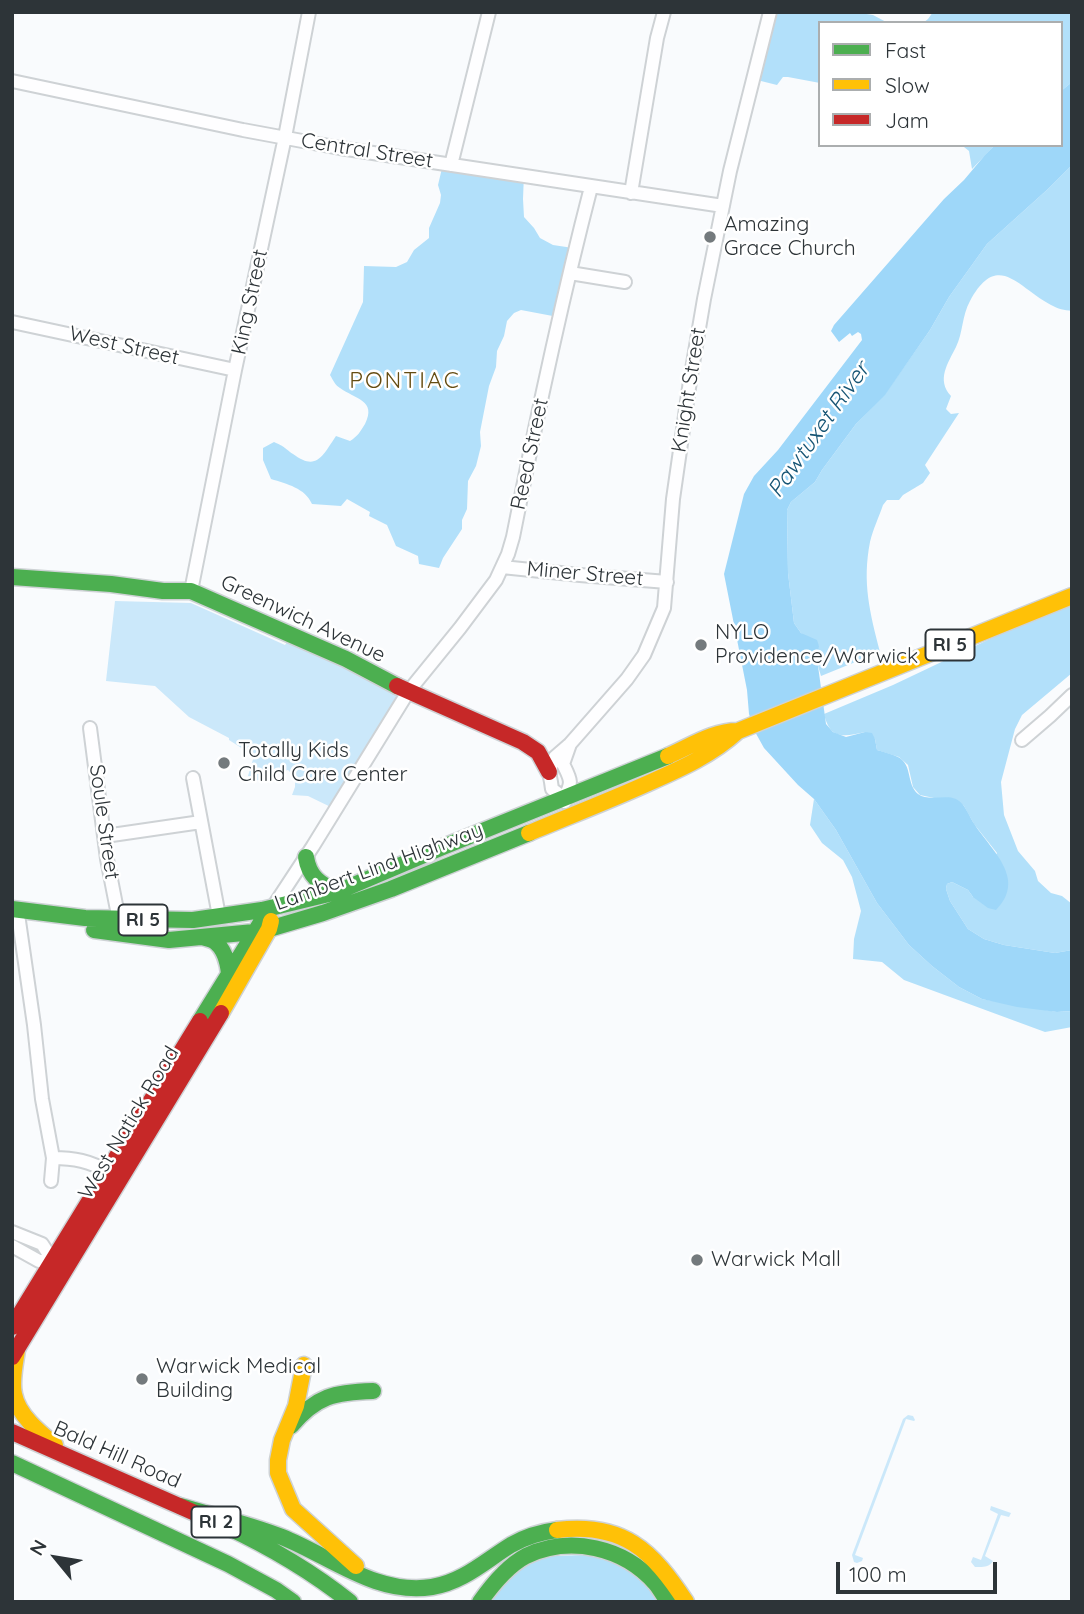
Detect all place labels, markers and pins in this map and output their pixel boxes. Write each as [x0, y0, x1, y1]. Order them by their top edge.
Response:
place label: Amazing Grace Church [724, 212, 856, 262]
marker: Amazing Grace Church [702, 229, 718, 245]
place label: NYLO Providence/Warwick [715, 620, 918, 670]
marker: NYLO Providence/Warwick [693, 637, 709, 653]
place label: Totally Kids Child Care Center [238, 738, 408, 788]
marker: Totally Kids Child Care Center [216, 755, 232, 771]
place label: Warwick Mall [711, 1247, 841, 1273]
marker: Warwick Mall [689, 1252, 705, 1268]
place label: Warwick Medical Building [156, 1354, 321, 1404]
marker: Warwick Medical Building [134, 1371, 150, 1387]

